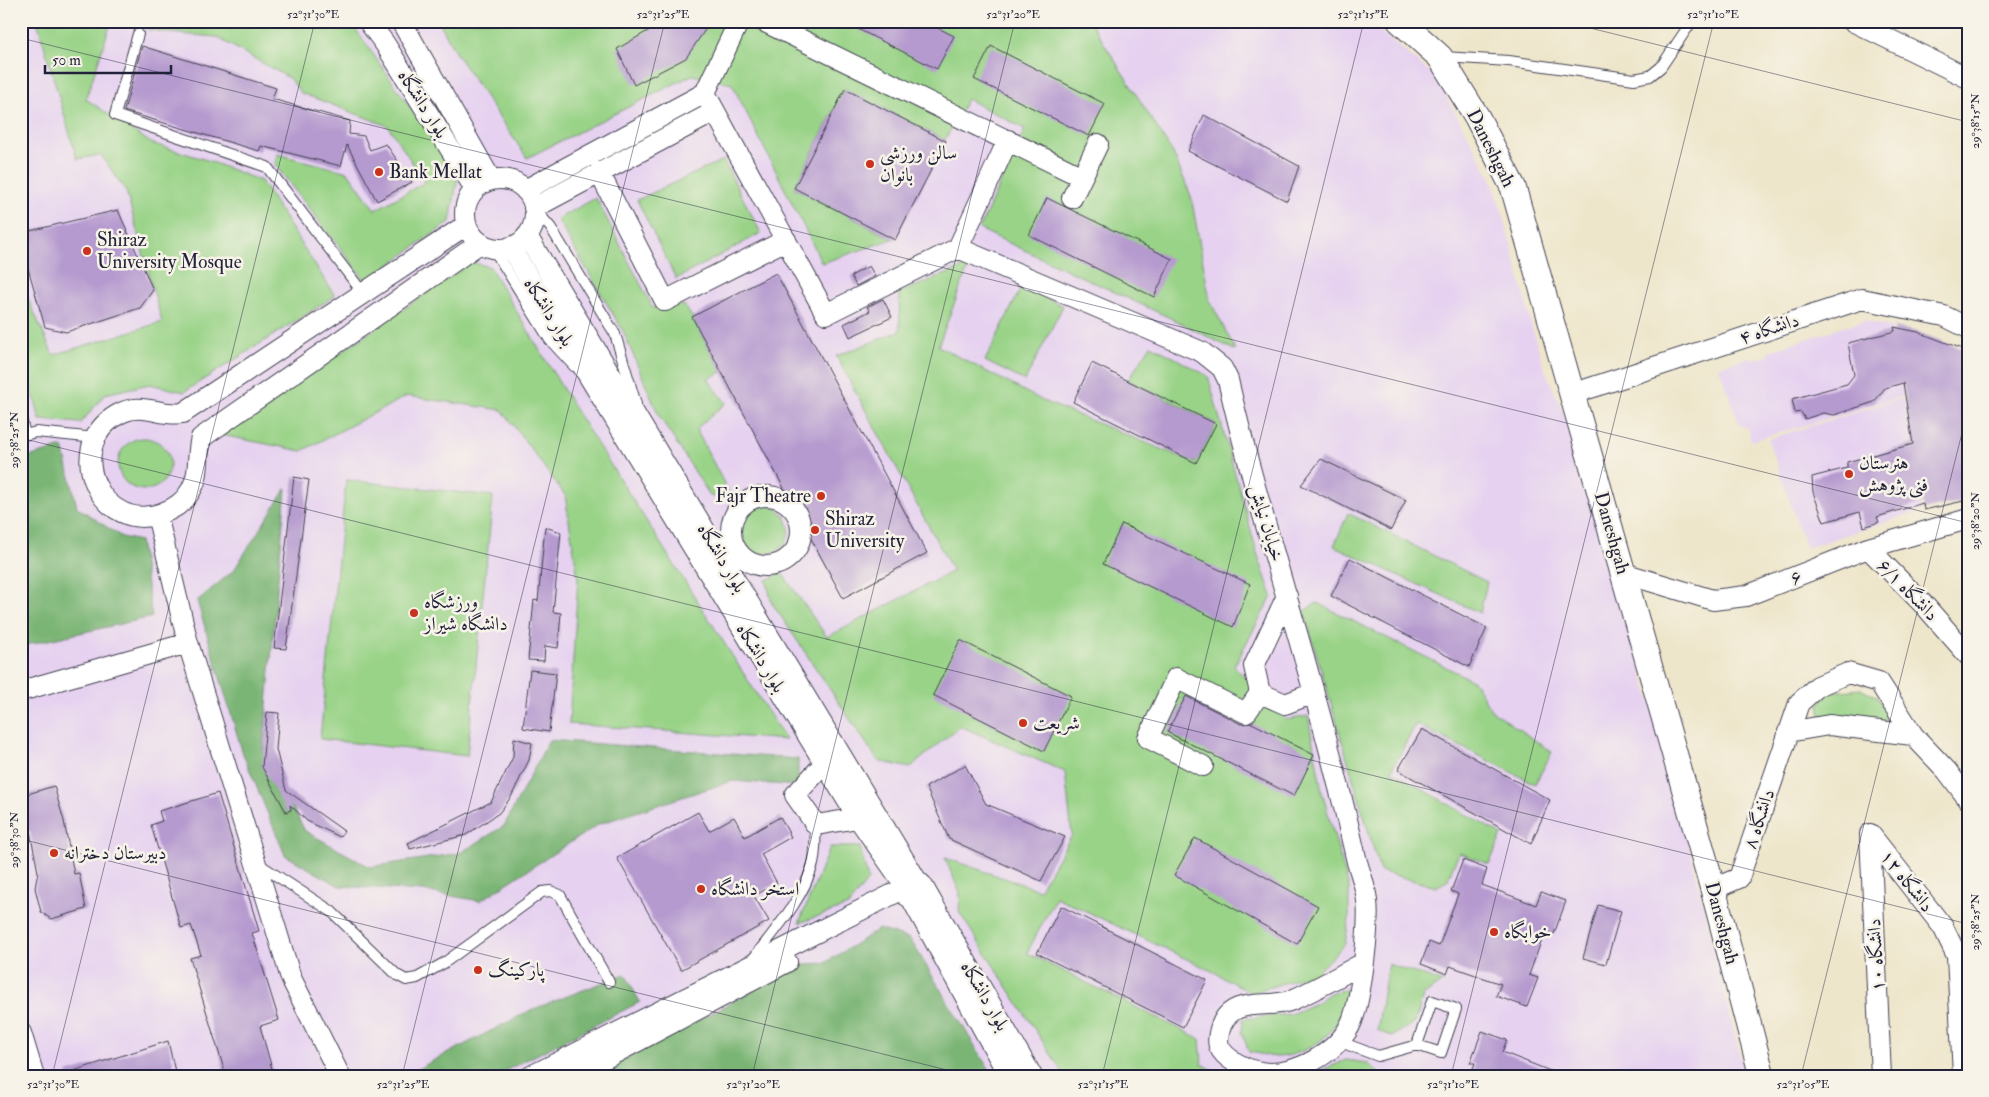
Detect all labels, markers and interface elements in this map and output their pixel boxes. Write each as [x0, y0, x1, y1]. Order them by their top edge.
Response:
text: 52°31'30"E [287, 7, 339, 22]
text: 52°31'25"E [637, 7, 690, 22]
text: 52°31'20"E [986, 7, 1040, 22]
text: 52°31'15"E [1338, 7, 1389, 22]
text: 52°31'10"E [1687, 7, 1739, 22]
scale bar [45, 42, 171, 74]
text: 50 m [52, 51, 81, 70]
street label: بلوار دانشگاه [392, 64, 454, 143]
text: 29°38'15"N [1968, 93, 1983, 149]
street label: Daneshgah [1461, 105, 1521, 191]
place label: سالن ورزشی بانوان [880, 141, 957, 187]
marker: سالن ورزشی بانوان [864, 158, 876, 170]
place label: Bank Mellat [389, 160, 482, 184]
marker: Bank Mellat [373, 166, 385, 178]
place label: Shiraz University Mosque [97, 228, 242, 274]
marker: Shiraz University Mosque [81, 245, 93, 257]
street label: بلوار دانشکاه [518, 273, 580, 351]
street label: ۴ دانشگاه [1736, 307, 1802, 350]
text: 29°38'25"N [7, 411, 22, 469]
place label: هنرستان فنی پژوهش [1859, 451, 1928, 498]
marker: هنرستان فنی پژوهش [1843, 468, 1855, 480]
street label: خیابان نیایش [1244, 482, 1289, 565]
place label: Fajr Theatre [715, 484, 811, 508]
street label: Daneshgah [1589, 489, 1635, 577]
marker: Fajr Theatre [815, 490, 827, 502]
text: 29°38'20"N [1968, 492, 1983, 550]
place label: Shiraz University [825, 507, 905, 553]
street label: بلوار دانشگاه [692, 518, 753, 597]
marker: Shiraz University [809, 524, 821, 536]
street label: ۶/۱ دانشگاه [1872, 553, 1944, 626]
street label: ۶ [1786, 564, 1806, 590]
place label: ورزشگاه دانشگاه شیراز [422, 589, 508, 636]
marker: ورزشگاه دانشگاه شیراز [408, 607, 420, 619]
street label: بلوار دانشکاه [731, 619, 791, 697]
place label: شریعت [1033, 711, 1080, 735]
marker: شریعت [1017, 717, 1029, 729]
street label: ۸ دانشگاه [1737, 785, 1780, 852]
text: 29°38'30"N [7, 811, 22, 868]
place label: دبیرستان دخترانه [64, 841, 167, 865]
street label: ۱۲ دانشگاه [1875, 844, 1940, 917]
marker: دبیرستان دخترانه [48, 847, 60, 859]
place label: استخر دانشگاه [711, 876, 799, 901]
street label: Daneshgah [1699, 879, 1745, 967]
marker: استخر دانشگاه [695, 883, 707, 895]
text: 29°38'25"N [1968, 893, 1983, 951]
street label: ۱۰ دانشگاه [1861, 918, 1890, 992]
place label: خوابگاه [1504, 919, 1551, 944]
marker: خوابگاه [1488, 926, 1500, 938]
place label: پارکینگ [488, 957, 545, 983]
street label: بلوار دانشکاه [955, 957, 1015, 1035]
marker: پارکینگ [472, 964, 484, 976]
text: 52°31'30"E [27, 1077, 79, 1092]
text: 52°31'25"E [377, 1077, 430, 1092]
text: 52°31'20"E [726, 1077, 780, 1092]
text: 52°31'15"E [1078, 1077, 1129, 1092]
text: 52°31'10"E [1427, 1077, 1479, 1092]
text: 52°31'05"E [1777, 1077, 1830, 1092]

